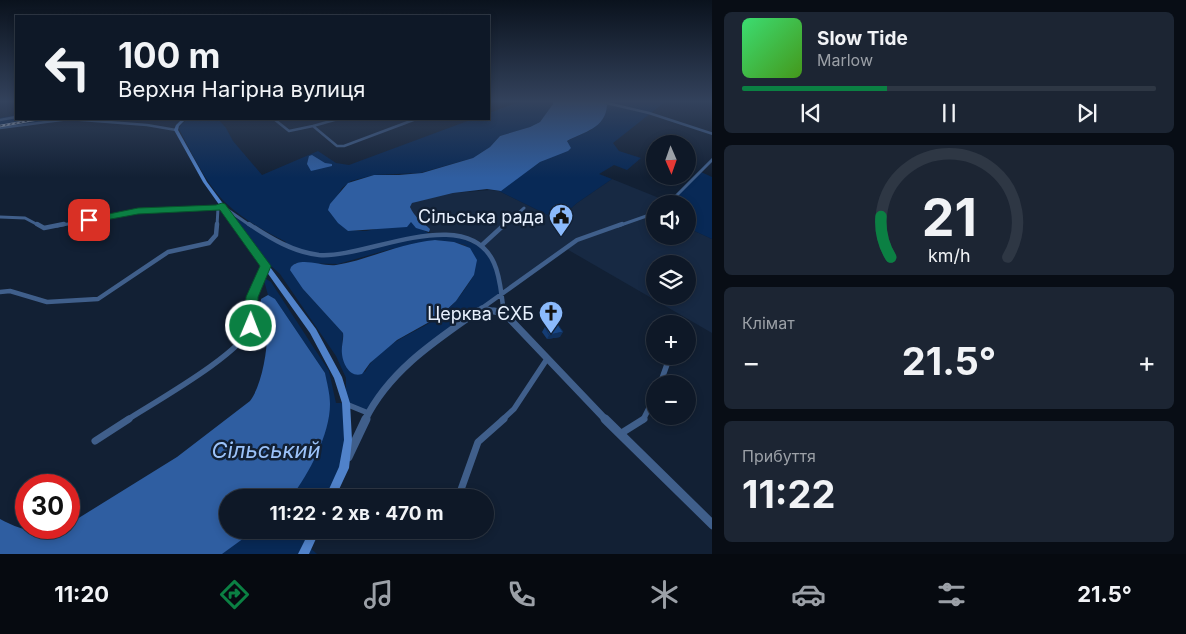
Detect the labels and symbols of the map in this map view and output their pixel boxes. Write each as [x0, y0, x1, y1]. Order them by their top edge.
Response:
north arrow [646, 135, 696, 185]
pin [68, 199, 110, 241]
public building icon: Сільська рада [548, 203, 574, 237]
place label: Сільська рада [418, 206, 544, 227]
position arrow [224, 299, 276, 351]
church icon: Церква ЄХБ [538, 300, 564, 334]
place label: Церква ЄХБ [427, 303, 534, 324]
water label: Сільський [211, 437, 321, 463]
speed limit sign: 30 [15, 474, 80, 539]

